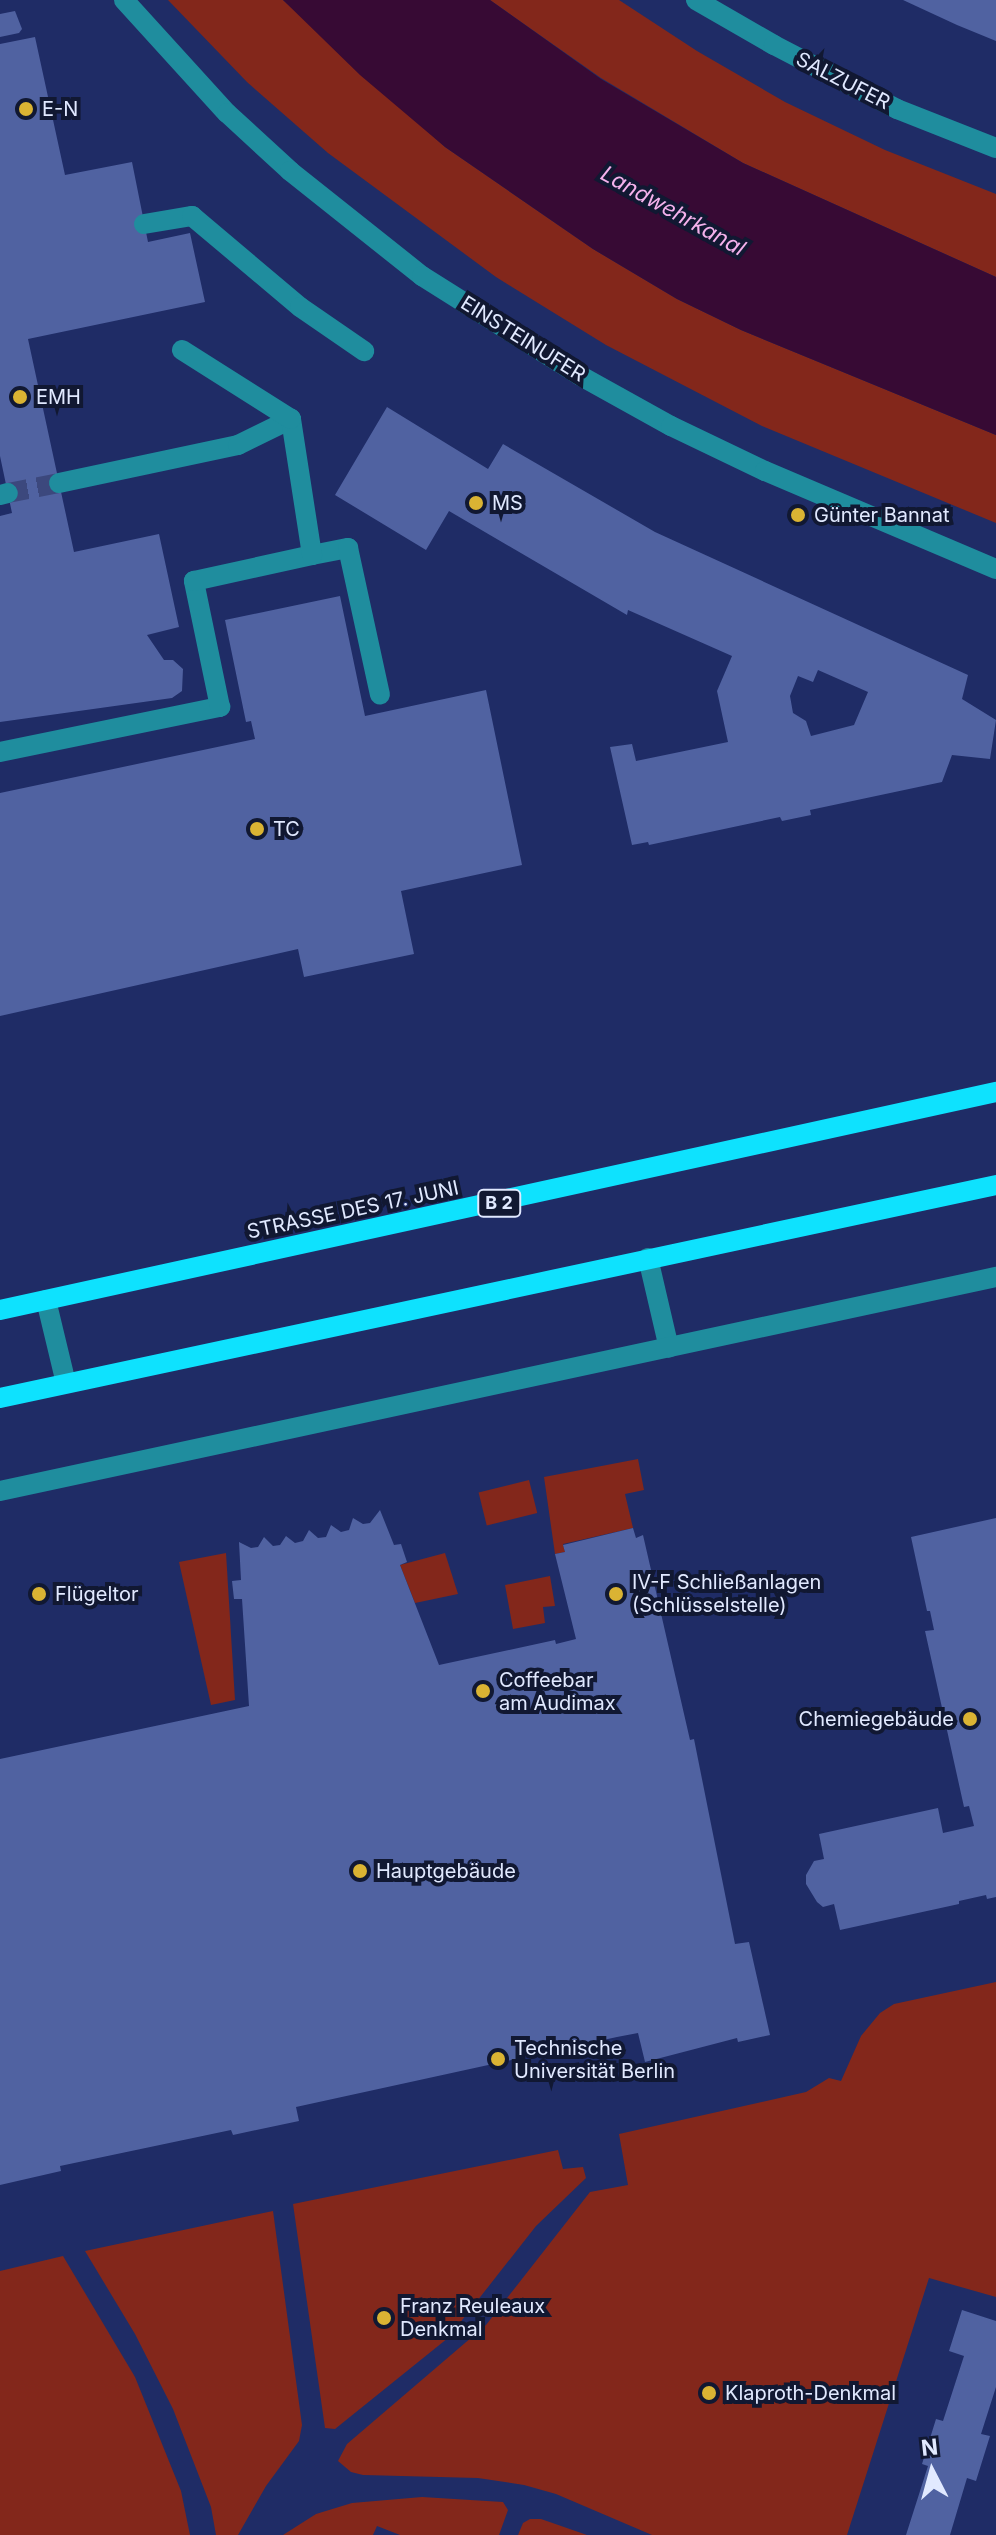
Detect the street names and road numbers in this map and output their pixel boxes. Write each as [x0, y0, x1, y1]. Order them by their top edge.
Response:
street label: SALZUFER [792, 47, 894, 115]
street label: EINSTEINUFER [456, 291, 590, 387]
street label: STRASSE DES 17. JUNI [245, 1176, 461, 1244]
road number: B 2 [477, 1189, 521, 1217]

